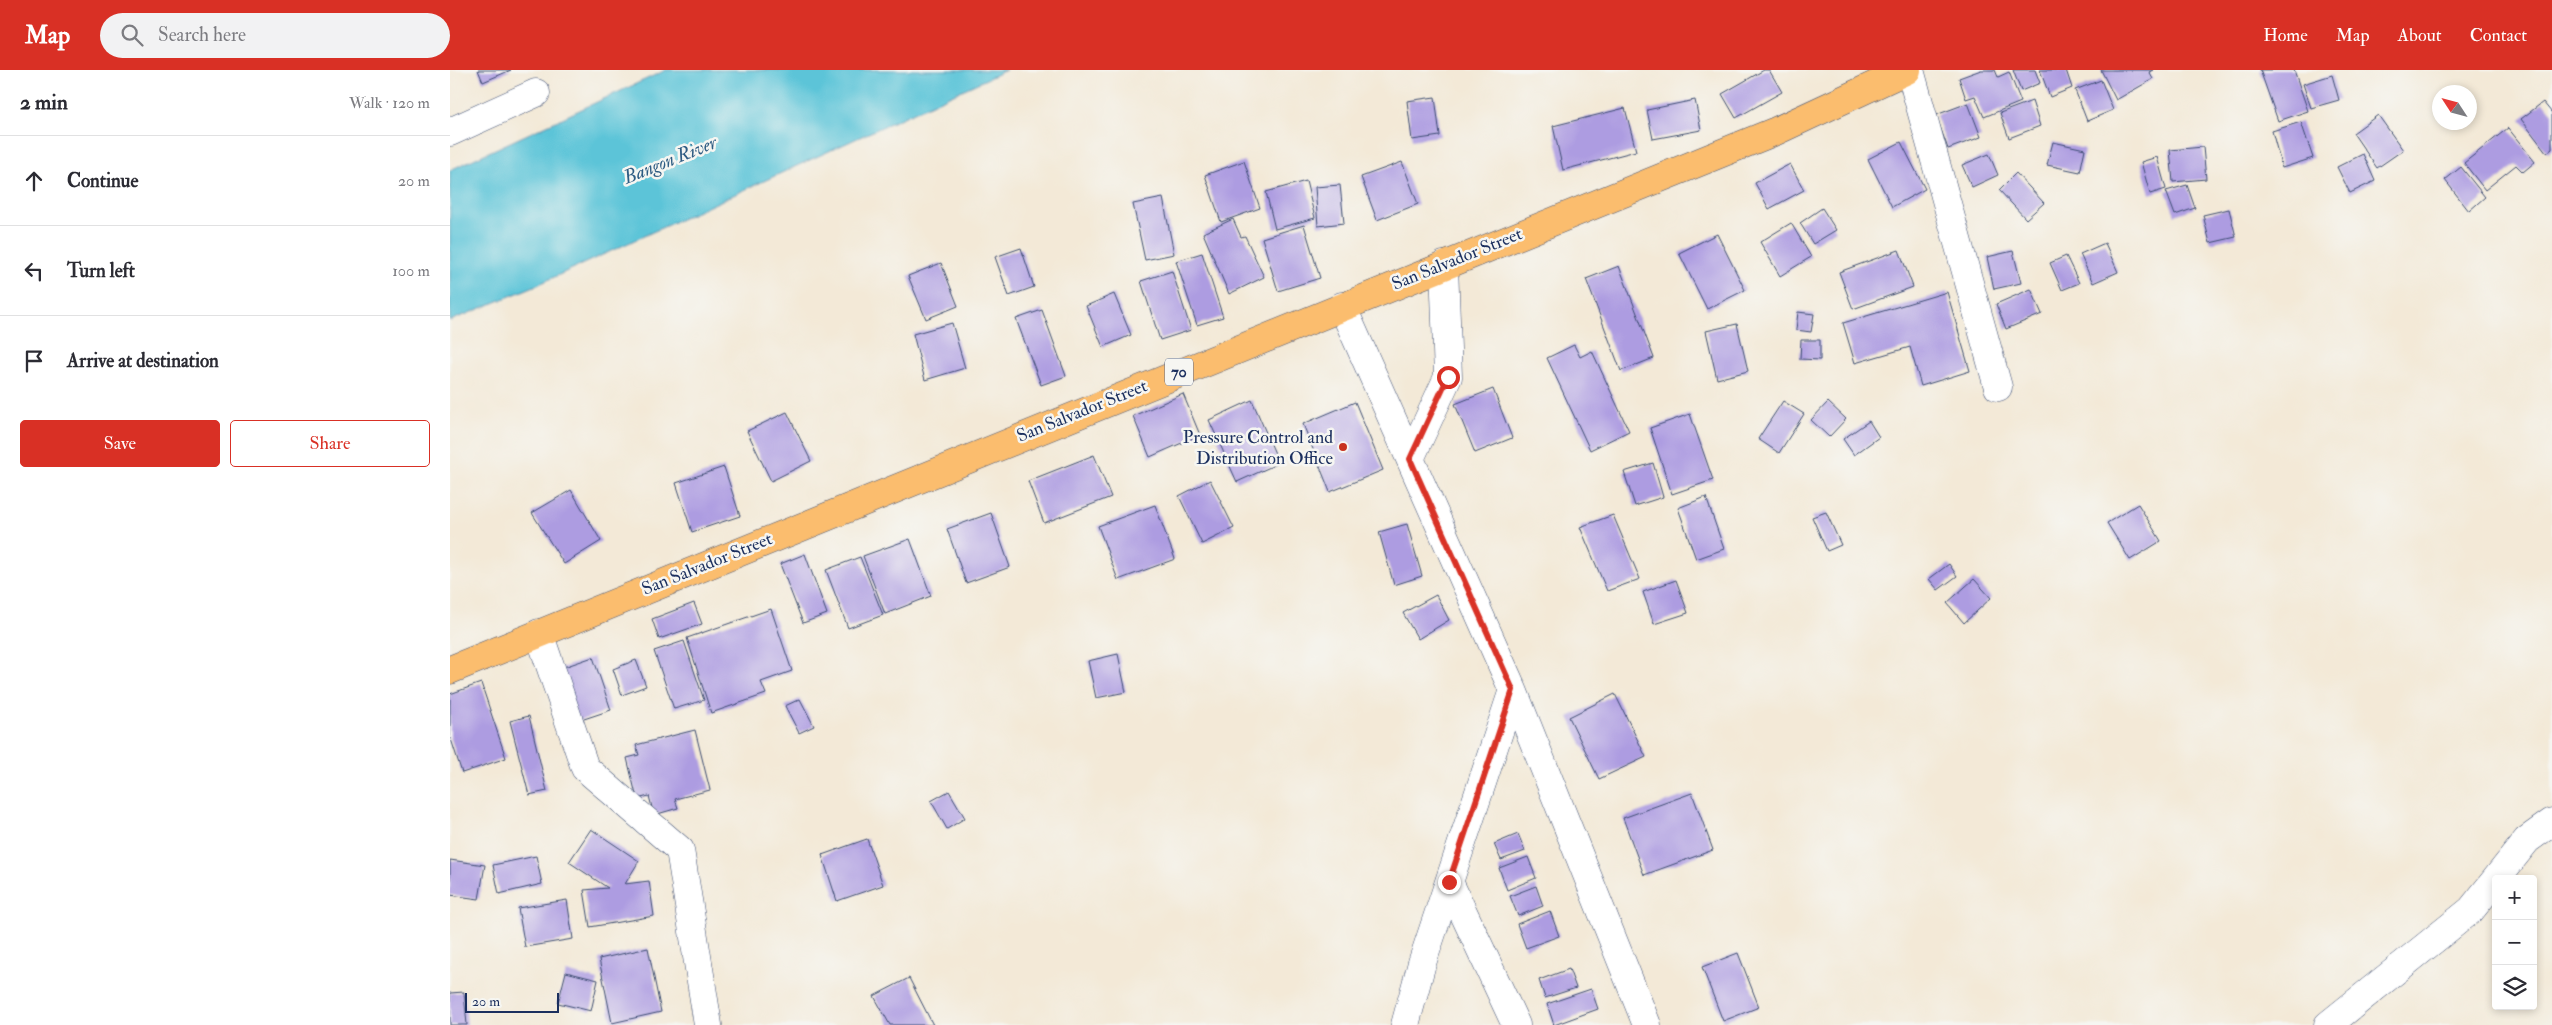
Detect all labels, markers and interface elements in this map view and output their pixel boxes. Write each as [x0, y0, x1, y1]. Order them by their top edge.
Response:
search box [100, 13, 450, 58]
text: Map [25, 20, 70, 51]
icon: search [118, 21, 146, 49]
text: Search here [158, 23, 246, 47]
text: Home [2263, 24, 2308, 47]
text: Map [2336, 24, 2370, 47]
text: About [2398, 24, 2442, 47]
text: Contact [2470, 24, 2527, 47]
north arrow [2432, 85, 2477, 130]
text: 2 min [20, 89, 68, 116]
text: Walk · 120 m [349, 93, 430, 113]
water label: Bangon River [619, 130, 721, 190]
icon: ahead [20, 167, 48, 195]
text: Continue [67, 169, 138, 193]
text: 20 m [398, 171, 430, 191]
street label: San Salvador Street [1388, 222, 1526, 296]
icon: left [20, 257, 48, 285]
text: Turn left [67, 259, 135, 283]
text: 100 m [392, 261, 430, 281]
icon: arrive [20, 347, 48, 375]
text: Arrive at destination [67, 349, 219, 373]
road number: 70 [1165, 358, 1193, 386]
route start [1437, 366, 1460, 389]
street label: San Salvador Street [1013, 374, 1151, 448]
button: Save [20, 420, 220, 467]
button: Share [230, 420, 430, 467]
place label: Pressure Control and Distribution Office [1183, 426, 1333, 470]
marker: Pressure Control and Distribution Office [1337, 441, 1349, 453]
street label: San Salvador Street [638, 527, 776, 601]
route end [1438, 871, 1461, 894]
map controls [2492, 875, 2537, 1010]
button: + [2492, 875, 2537, 920]
button: − [2492, 920, 2537, 965]
button: layers [2492, 965, 2537, 1010]
scale bar [465, 990, 559, 1013]
text: 20 m [472, 993, 500, 1010]

